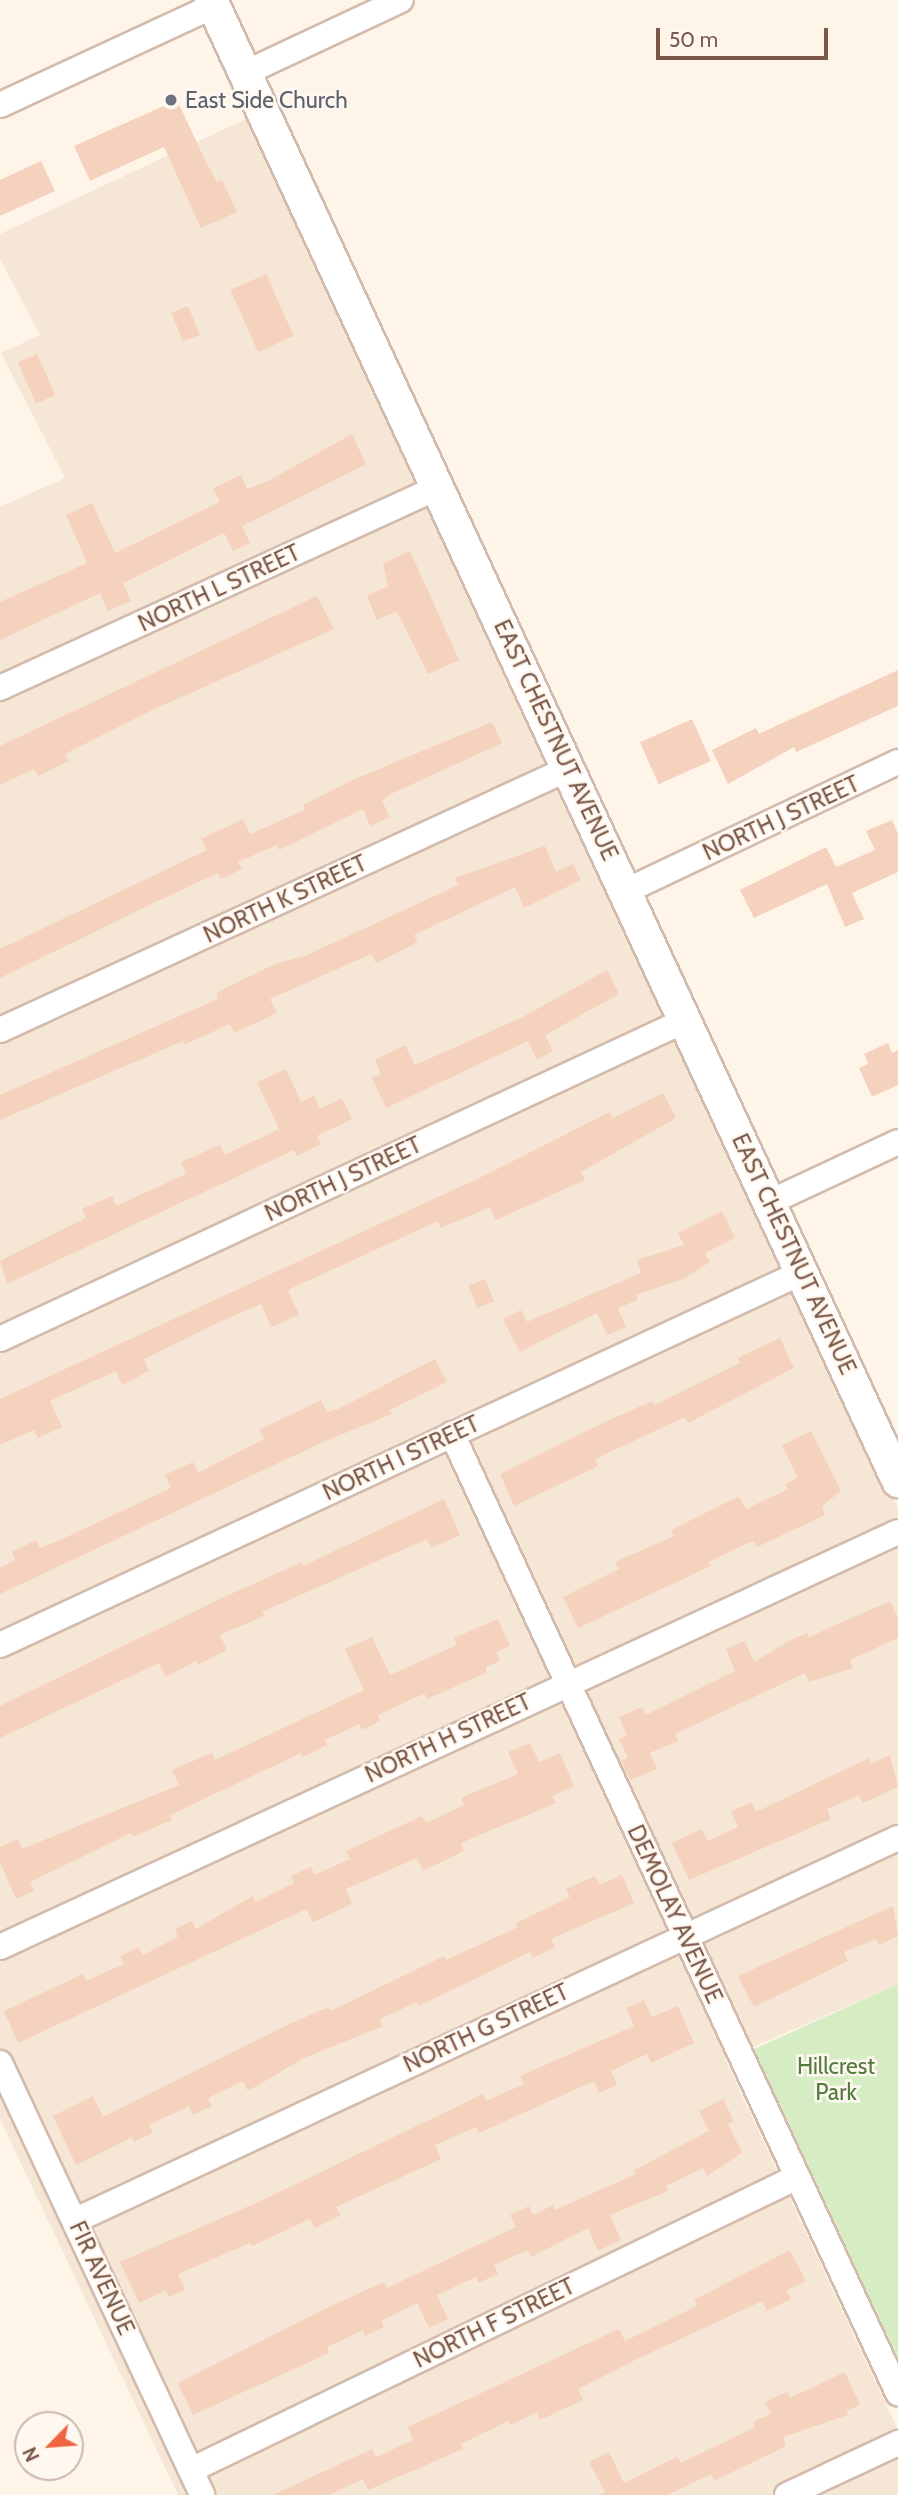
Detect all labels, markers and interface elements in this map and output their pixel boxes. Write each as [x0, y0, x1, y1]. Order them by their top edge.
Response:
scale bar [660, 14, 832, 58]
text: 50 m [669, 27, 718, 52]
place label: East Side Church [185, 86, 348, 114]
marker: East Side Church [163, 92, 179, 108]
street label: NORTH L STREET [134, 538, 304, 638]
street label: EAST CHESTNUT AVENUE [488, 615, 624, 865]
street label: NORTH J STREET [698, 770, 864, 866]
street label: NORTH K STREET [199, 849, 371, 949]
street label: EAST CHESTNUT AVENUE [726, 1129, 862, 1379]
street label: NORTH J STREET [260, 1131, 426, 1227]
street label: NORTH I STREET [318, 1410, 484, 1506]
street label: NORTH H STREET [361, 1687, 535, 1789]
street label: DEMOLAY AVENUE [622, 1820, 728, 2008]
street label: NORTH G STREET [399, 1978, 573, 2078]
park label: Hillcrest Park [797, 2052, 875, 2106]
street label: FIR AVENUE [64, 2217, 140, 2339]
street label: NORTH F STREET [409, 2272, 579, 2374]
north arrow [14, 2411, 84, 2481]
text: N [18, 2443, 45, 2465]

